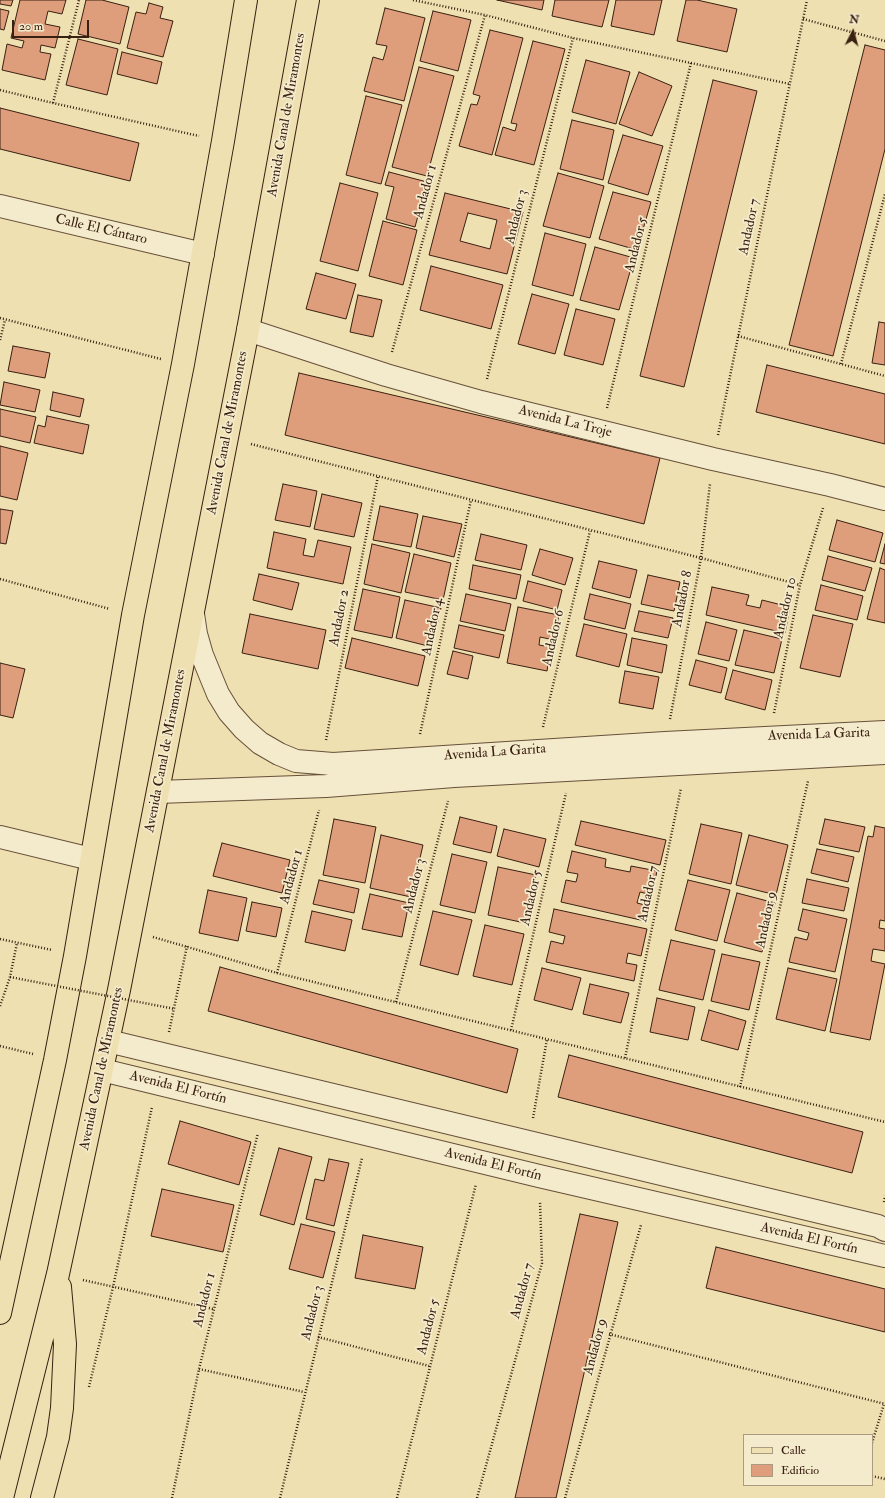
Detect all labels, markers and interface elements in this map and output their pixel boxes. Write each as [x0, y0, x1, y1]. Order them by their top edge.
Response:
scale bar [14, 12, 91, 38]
north arrow [833, 12, 873, 52]
text: N [849, 13, 860, 27]
text: 20 m [19, 19, 43, 34]
street label: Avenida Canal de Miramontes [264, 32, 310, 198]
street label: Andador 1 [411, 163, 441, 221]
street label: Andador 3 [502, 188, 532, 246]
street label: Andador 7 [736, 197, 764, 257]
street label: Calle El Cántaro [53, 211, 149, 249]
street label: Andador 5 [622, 215, 652, 275]
street label: Avenida Canal de Miramontes [204, 350, 252, 516]
street label: Avenida La Troje [517, 402, 613, 442]
street label: Andador 8 [669, 569, 697, 629]
street label: Andador 10 [771, 576, 801, 640]
street label: Andador 2 [326, 588, 354, 648]
street label: Andador 4 [419, 597, 447, 657]
street label: Andador 6 [539, 608, 569, 668]
street label: Avenida Canal de Miramontes [142, 668, 190, 834]
street label: Avenida La Garita [768, 725, 870, 745]
street label: Avenida La Garita [443, 741, 547, 765]
street label: Andador 1 [277, 848, 307, 906]
street label: Andador 3 [400, 857, 430, 915]
street label: Andador 7 [635, 864, 663, 924]
street label: Andador 5 [517, 869, 547, 927]
street label: Andador 9 [753, 890, 781, 950]
street label: Avenida Canal de Miramontes [77, 986, 127, 1152]
street label: Avenida El Fortín [128, 1068, 228, 1108]
street label: Avenida El Fortín [443, 1145, 543, 1185]
street label: Avenida El Fortín [759, 1220, 859, 1258]
street label: Andador 7 [508, 1261, 538, 1321]
street label: Andador 1 [190, 1271, 220, 1329]
street label: Andador 3 [298, 1284, 328, 1342]
street label: Andador 5 [414, 1297, 444, 1357]
street label: Andador 9 [580, 1317, 612, 1377]
legend [743, 1434, 873, 1486]
text: Calle [781, 1443, 806, 1458]
text: Edificio [781, 1463, 819, 1478]

